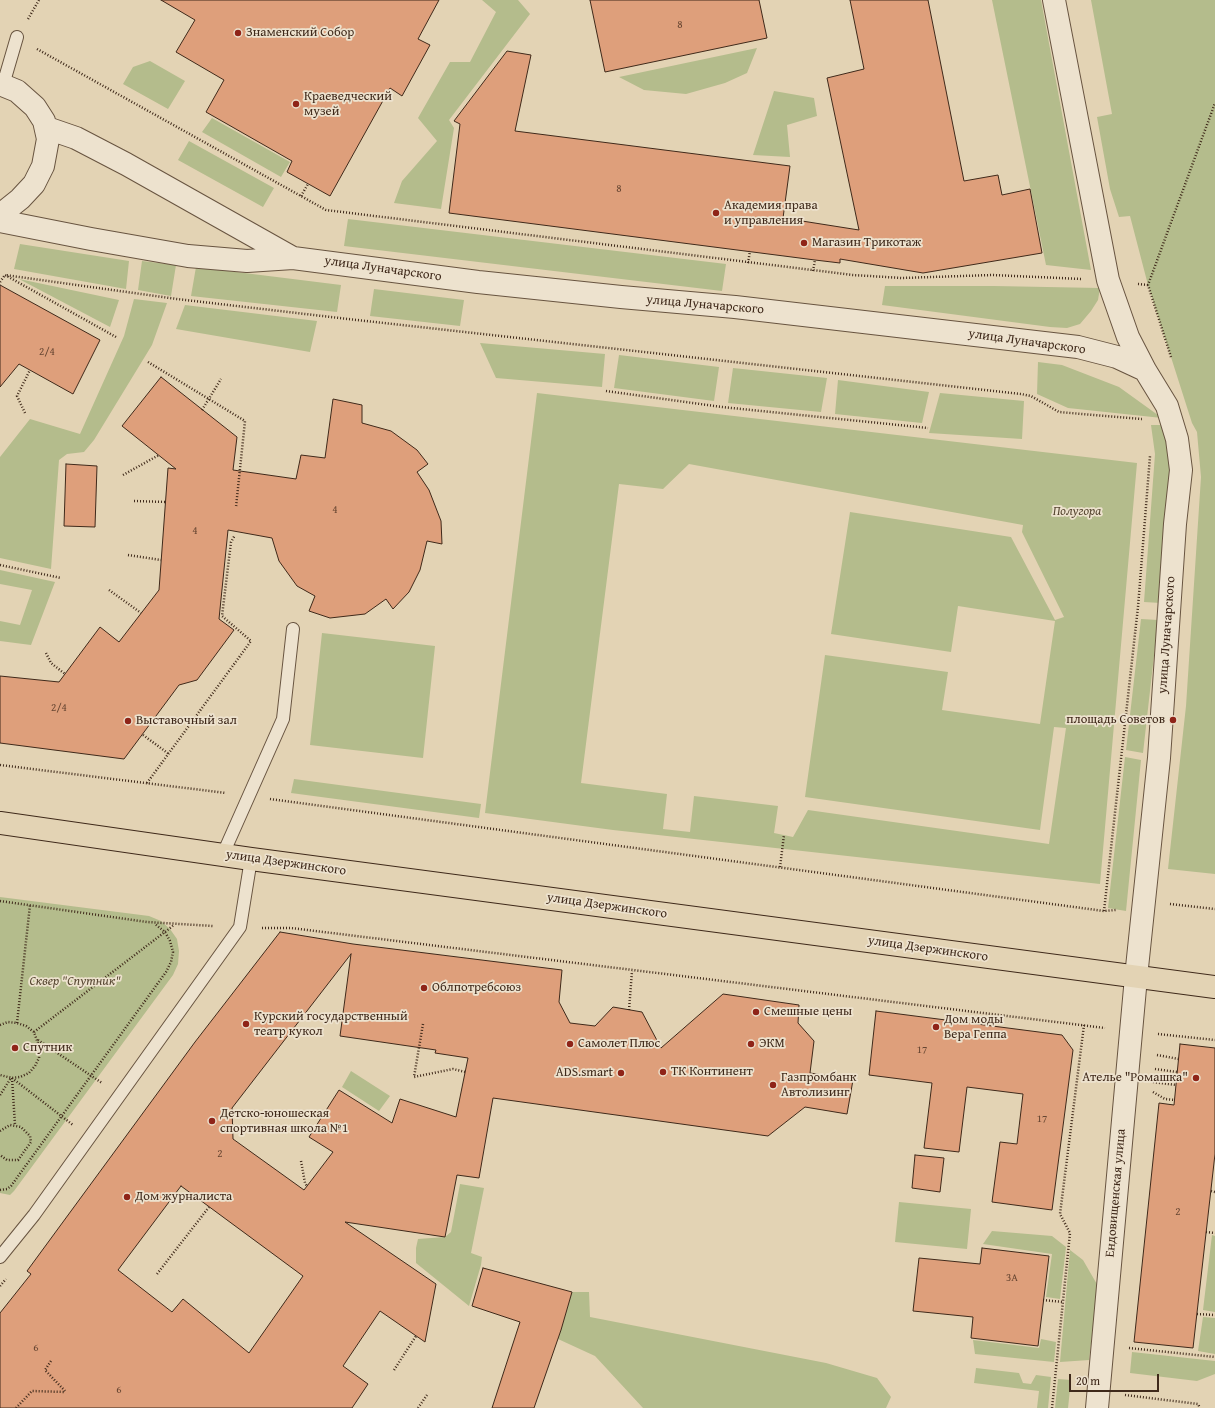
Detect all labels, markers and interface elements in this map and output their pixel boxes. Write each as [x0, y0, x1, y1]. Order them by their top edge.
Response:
house number: 8 [677, 18, 683, 32]
place label: Знаменский Собор [246, 25, 354, 41]
marker: Знаменский Собор [233, 28, 243, 38]
place label: Краеведческий музей [304, 89, 392, 120]
marker: Краеведческий музей [291, 99, 301, 109]
house number: 8 [616, 182, 622, 196]
place label: Академия права и управления [724, 198, 818, 229]
marker: Академия права и управления [711, 208, 721, 218]
place label: Магазин Трикотаж [812, 235, 921, 251]
marker: Магазин Трикотаж [799, 238, 809, 248]
street label: улица Луначарского [323, 253, 443, 285]
street label: улица Луначарского [646, 292, 764, 318]
street label: улица Луначарского [967, 326, 1087, 358]
house number: 2/4 [39, 345, 55, 359]
house number: 4 [332, 503, 338, 517]
park label: Полугора [1053, 504, 1101, 520]
house number: 4 [192, 524, 198, 538]
street label: улица Луначарского [1155, 576, 1179, 694]
house number: 2/4 [51, 701, 67, 715]
place label: площадь Советов [1066, 712, 1165, 728]
place label: Выставочный зал [136, 713, 237, 729]
marker: площадь Советов [1168, 715, 1178, 725]
marker: Выставочный зал [123, 716, 133, 726]
street label: улица Дзержинского [225, 847, 347, 879]
street label: улица Дзержинского [546, 890, 668, 922]
street label: улица Дзержинского [867, 933, 989, 965]
park label: Сквер "Спутник" [29, 974, 121, 990]
place label: Облпотребсоюз [432, 980, 521, 996]
marker: Облпотребсоюз [419, 983, 429, 993]
place label: Смешные цены [764, 1004, 852, 1020]
marker: Смешные цены [751, 1007, 761, 1017]
place label: Курский государственный театр кукол [254, 1009, 408, 1040]
place label: Дом моды Вера Геппа [944, 1012, 1007, 1043]
marker: Курский государственный театр кукол [241, 1019, 251, 1029]
marker: Дом моды Вера Геппа [931, 1022, 941, 1032]
place label: Самолет Плюс [578, 1036, 660, 1052]
place label: ЭКМ [759, 1036, 785, 1052]
marker: Самолет Плюс [565, 1039, 575, 1049]
marker: ЭКМ [746, 1039, 756, 1049]
place label: Спутник [23, 1040, 72, 1056]
marker: Спутник [10, 1043, 20, 1053]
house number: 17 [917, 1043, 927, 1057]
place label: ТК Континент [671, 1064, 753, 1080]
place label: ADS.smart [556, 1065, 613, 1081]
marker: ТК Континент [658, 1067, 668, 1077]
marker: ADS.smart [616, 1068, 626, 1078]
place label: Газпромбанк Автолизинг [781, 1070, 857, 1101]
place label: Ателье "Ромашка" [1082, 1070, 1188, 1086]
marker: Ателье "Ромашка" [1191, 1073, 1201, 1083]
marker: Газпромбанк Автолизинг [768, 1080, 778, 1090]
place label: Детско-юношеская спортивная школа №1 [220, 1106, 348, 1137]
house number: 17 [1037, 1112, 1047, 1126]
marker: Детско-юношеская спортивная школа №1 [207, 1116, 217, 1126]
street label: Ендовищенская улица [1103, 1128, 1129, 1258]
house number: 2 [217, 1147, 223, 1161]
place label: Дом журналиста [135, 1189, 232, 1205]
marker: Дом журналиста [122, 1192, 132, 1202]
house number: 2 [1175, 1205, 1181, 1219]
house number: 3А [1006, 1271, 1018, 1285]
house number: 6 [33, 1341, 39, 1355]
scale bar [1071, 1366, 1161, 1392]
text: 20 m [1076, 1372, 1100, 1389]
house number: 6 [116, 1383, 122, 1397]

